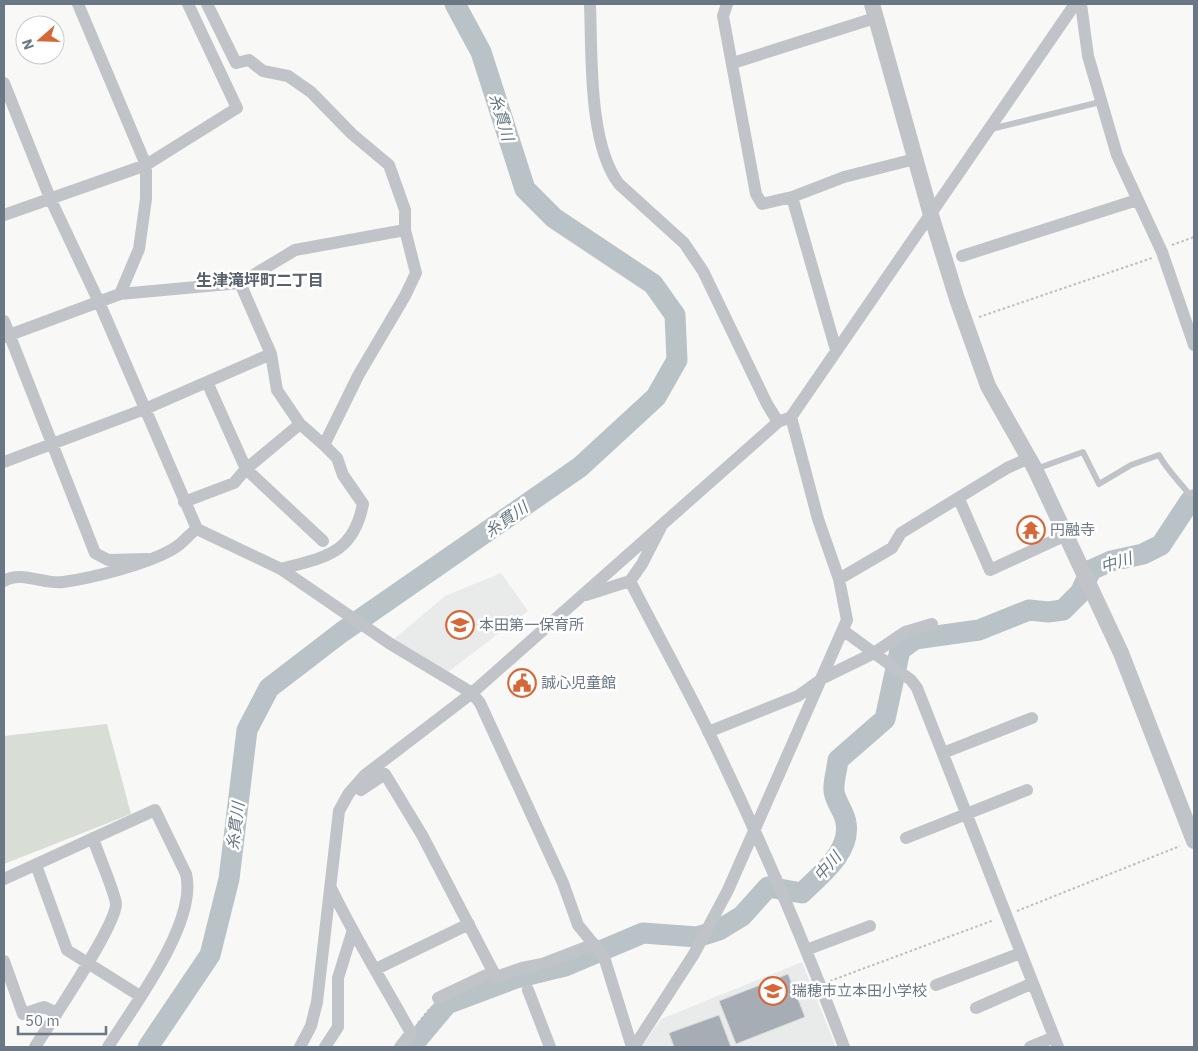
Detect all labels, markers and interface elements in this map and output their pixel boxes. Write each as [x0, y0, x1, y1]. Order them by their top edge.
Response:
north arrow [15, 15, 65, 65]
text: N [18, 37, 38, 52]
water label: 糸貫川 [485, 91, 519, 145]
district label: 生津滝坪町二丁目 [196, 270, 324, 290]
water label: 糸貫川 [481, 496, 533, 541]
temple icon: 円融寺 [1016, 515, 1046, 545]
place label: 円融寺 [1050, 520, 1095, 539]
water label: 中川 [1098, 547, 1136, 576]
school or university icon: 本田第一保育所 [445, 610, 475, 640]
place label: 本田第一保育所 [479, 615, 584, 634]
public building icon: 誠心児童館 [507, 668, 537, 698]
place label: 誠心児童館 [541, 673, 616, 692]
water label: 糸貫川 [222, 799, 248, 851]
water label: 中川 [809, 846, 846, 885]
school or university icon: 瑞穂市立本田小学校 [758, 976, 788, 1006]
place label: 瑞穂市立本田小学校 [792, 981, 927, 1000]
scale bar [18, 1004, 105, 1036]
text: 50 m [25, 1011, 60, 1030]

